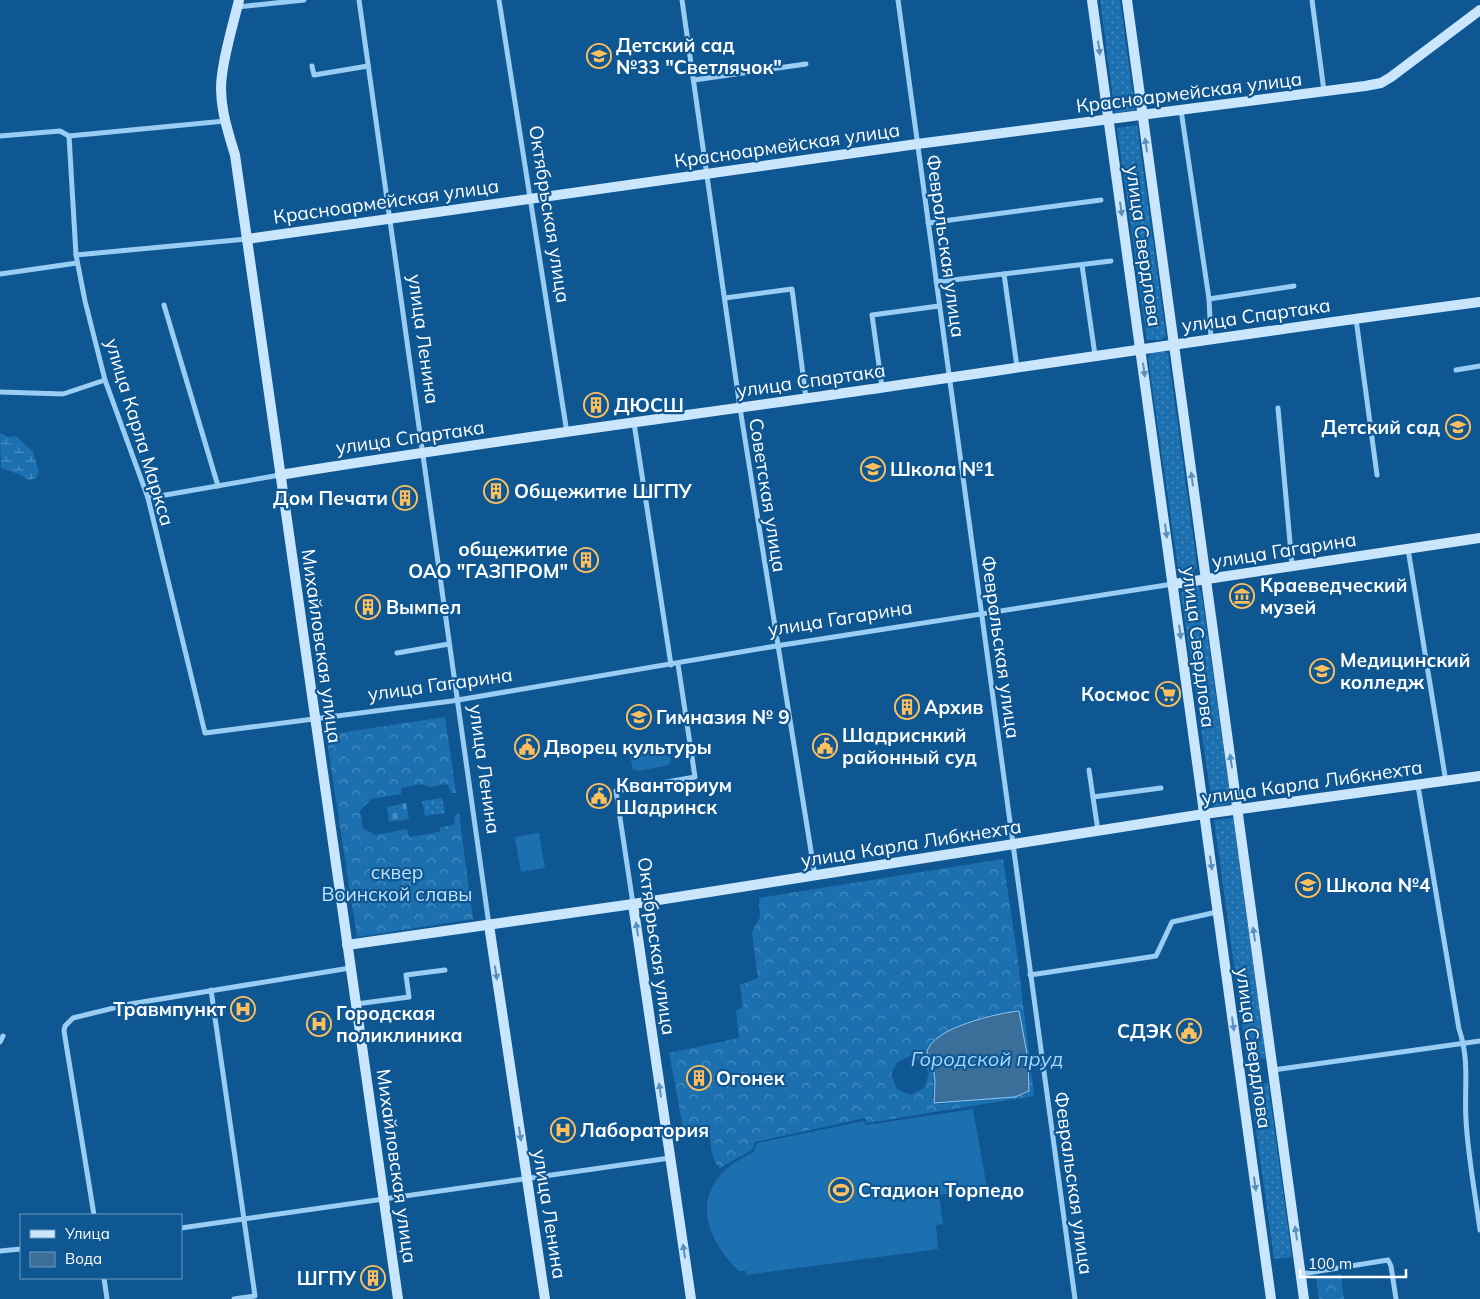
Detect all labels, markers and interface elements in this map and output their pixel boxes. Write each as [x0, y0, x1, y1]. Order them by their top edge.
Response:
place label: Детский сад №33 "Светлячок" [616, 33, 782, 79]
one-way arrow [1095, 41, 1103, 57]
school or university icon: Детский сад №33 "Светлячок" [586, 43, 612, 69]
street label: Красноармейская улица [1075, 66, 1303, 118]
street label: Красноармейская улица [673, 117, 901, 173]
street label: Октябрьская улица [524, 124, 576, 304]
one-way arrow [1142, 137, 1150, 153]
street label: Февральская улица [921, 153, 971, 339]
street label: улица Свердлова [1121, 164, 1167, 328]
street label: Красноармейская улица [272, 173, 500, 229]
one-way arrow [1118, 202, 1126, 218]
street label: улица Ленина [403, 272, 445, 406]
street label: улица Спартака [1180, 293, 1332, 337]
street label: улица Карла Маркса [100, 336, 180, 528]
street label: улица Спартака [735, 358, 887, 402]
one-way arrow [1140, 363, 1148, 379]
building icon: ДЮСШ [583, 392, 609, 418]
place label: ДЮСШ [614, 393, 684, 417]
school or university icon: Детский сад [1445, 414, 1471, 440]
street label: улица Спартака [334, 415, 486, 459]
place label: Детский сад [1321, 415, 1440, 439]
street label: Советская улица [744, 416, 792, 574]
school or university icon: Школа №1 [860, 456, 886, 482]
place label: Школа №1 [890, 457, 994, 481]
one-way arrow [1188, 471, 1196, 487]
building icon: Общежитие ШГПУ [483, 478, 509, 504]
place label: Общежитие ШГПУ [514, 479, 693, 503]
building icon: Дом Печати [392, 485, 418, 511]
place label: Дом Печати [273, 486, 388, 510]
one-way arrow [1162, 523, 1170, 539]
street label: улица Гагарина [1210, 527, 1358, 573]
place label: общежитие ОАО "ГАЗПРОМ" [408, 537, 568, 583]
street label: Михайловская улица [296, 547, 348, 745]
building icon: общежитие ОАО "ГАЗПРОМ" [573, 547, 599, 573]
street label: Февральская улица [976, 554, 1026, 740]
street label: улица Свердлова [1177, 565, 1221, 729]
place label: Краеведческий музей [1260, 573, 1407, 619]
museum icon: Краеведческий музей [1229, 583, 1255, 609]
building icon: Вымпел [355, 594, 381, 620]
place label: Вымпел [386, 595, 461, 619]
street label: улица Гагарина [766, 595, 914, 641]
one-way arrow [1176, 625, 1184, 641]
place label: Медицинский колледж [1340, 648, 1470, 694]
school or university icon: Медицинский колледж [1309, 658, 1335, 684]
street label: улица Гагарина [366, 662, 514, 706]
supermarket icon: Космос [1155, 681, 1181, 707]
place label: Космос [1081, 682, 1150, 706]
building icon: Архив [894, 694, 920, 720]
place label: Архив [924, 695, 984, 719]
street label: улица Ленина [464, 702, 506, 836]
school or university icon: Гимназия № 9 [626, 704, 652, 730]
place label: Гимназия № 9 [656, 705, 790, 729]
place label: Шадриснкий районный суд [842, 723, 977, 769]
public building icon: Шадриснкий районный суд [812, 733, 838, 759]
public building icon: Дворец культуры [514, 734, 540, 760]
place label: Дворец культуры [544, 735, 712, 759]
one-way arrow [1227, 753, 1235, 769]
street label: улица Карла Либкнехта [1200, 755, 1424, 809]
place label: Кванториум Шадринск [616, 773, 732, 819]
public building icon: Кванториум Шадринск [586, 783, 612, 809]
street label: улица Карла Либкнехта [799, 814, 1023, 872]
one-way arrow [1207, 855, 1215, 871]
street label: Октябрьская улица [633, 856, 681, 1036]
park label: сквер Воинской славы [322, 860, 472, 906]
school or university icon: Школа №4 [1295, 872, 1321, 898]
place label: Школа №4 [1326, 873, 1431, 897]
one-way arrow [633, 921, 641, 937]
one-way arrow [1250, 925, 1258, 941]
one-way arrow [493, 965, 501, 981]
street label: улица Свердлова [1231, 966, 1277, 1130]
hospital icon: Травмпункт [230, 996, 256, 1022]
place label: Травмпункт [113, 997, 227, 1021]
place label: Городская поликлиника [336, 1001, 463, 1047]
hospital icon: Городская поликлиника [306, 1011, 332, 1037]
one-way arrow [1229, 1016, 1237, 1032]
public building icon: СДЭК [1176, 1018, 1202, 1044]
place label: СДЭК [1117, 1019, 1173, 1043]
water label: Городской пруд [911, 1046, 1063, 1071]
building icon: Огонек [686, 1065, 712, 1091]
place label: Огонек [716, 1066, 785, 1090]
street label: Михайловская улица [371, 1067, 423, 1265]
one-way arrow [656, 1082, 664, 1098]
street label: Февральская улица [1049, 1090, 1099, 1276]
hospital icon: Лаборатория [550, 1117, 576, 1143]
place label: Лаборатория [580, 1118, 709, 1142]
one-way arrow [517, 1126, 525, 1142]
street label: улица Ленина [528, 1147, 572, 1281]
sports icon: Стадион Торпедо [828, 1177, 854, 1203]
one-way arrow [1251, 1177, 1259, 1193]
place label: Стадион Торпедо [858, 1178, 1024, 1202]
legend [20, 1214, 182, 1279]
text: Улица [64, 1224, 110, 1243]
one-way arrow [1291, 1225, 1299, 1241]
one-way arrow [679, 1242, 687, 1258]
scale bar [1300, 1246, 1406, 1278]
text: Вода [65, 1249, 102, 1268]
text: 100 m [1308, 1254, 1352, 1273]
building icon: ШГПУ [360, 1265, 386, 1291]
place label: ШГПУ [297, 1266, 357, 1290]

